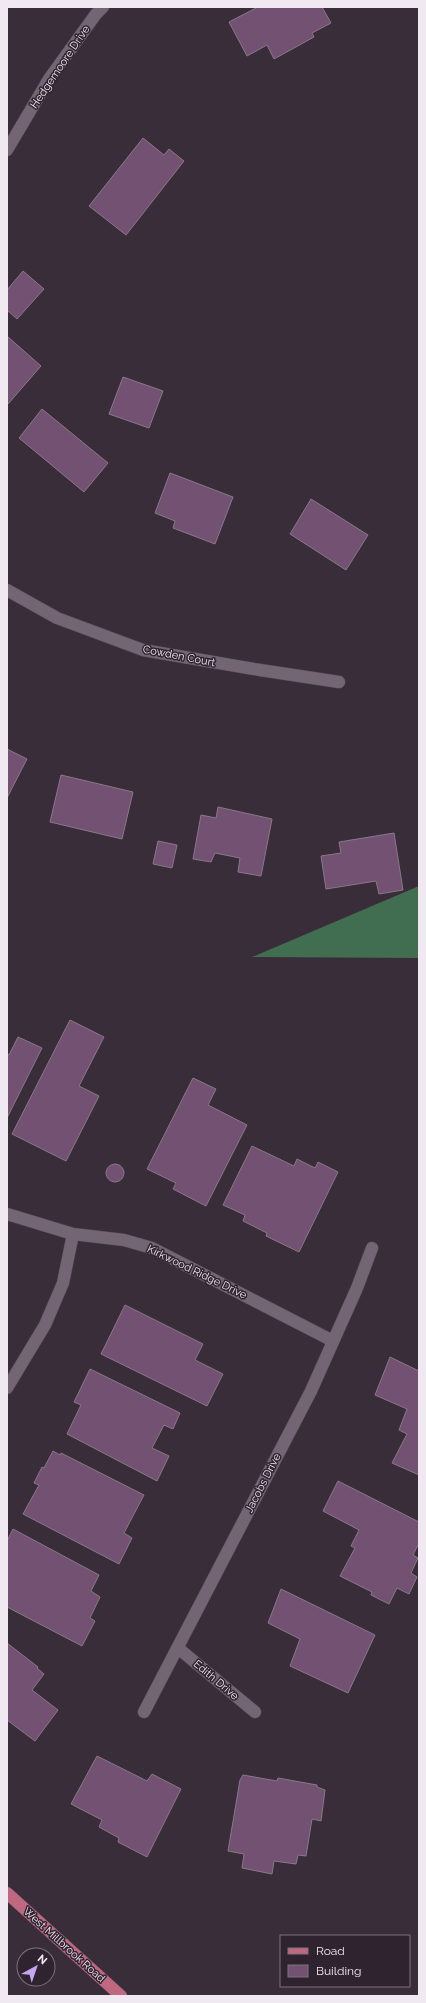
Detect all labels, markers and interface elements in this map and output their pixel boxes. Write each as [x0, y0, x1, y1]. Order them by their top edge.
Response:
street label: Hedgemoore Drive [27, 23, 93, 111]
street label: Cowden Court [142, 643, 217, 669]
street label: Kirkwood Ridge Drive [145, 1242, 249, 1302]
street label: Jacobs Drive [242, 1451, 284, 1515]
street label: Edith Drive [191, 1657, 242, 1703]
street label: West Millbrook Road [20, 1905, 108, 1985]
legend [280, 1935, 410, 1987]
text: Road [316, 1944, 345, 1958]
north arrow [16, 1947, 56, 1987]
text: N [35, 1952, 50, 1967]
text: Building [316, 1964, 362, 1978]

